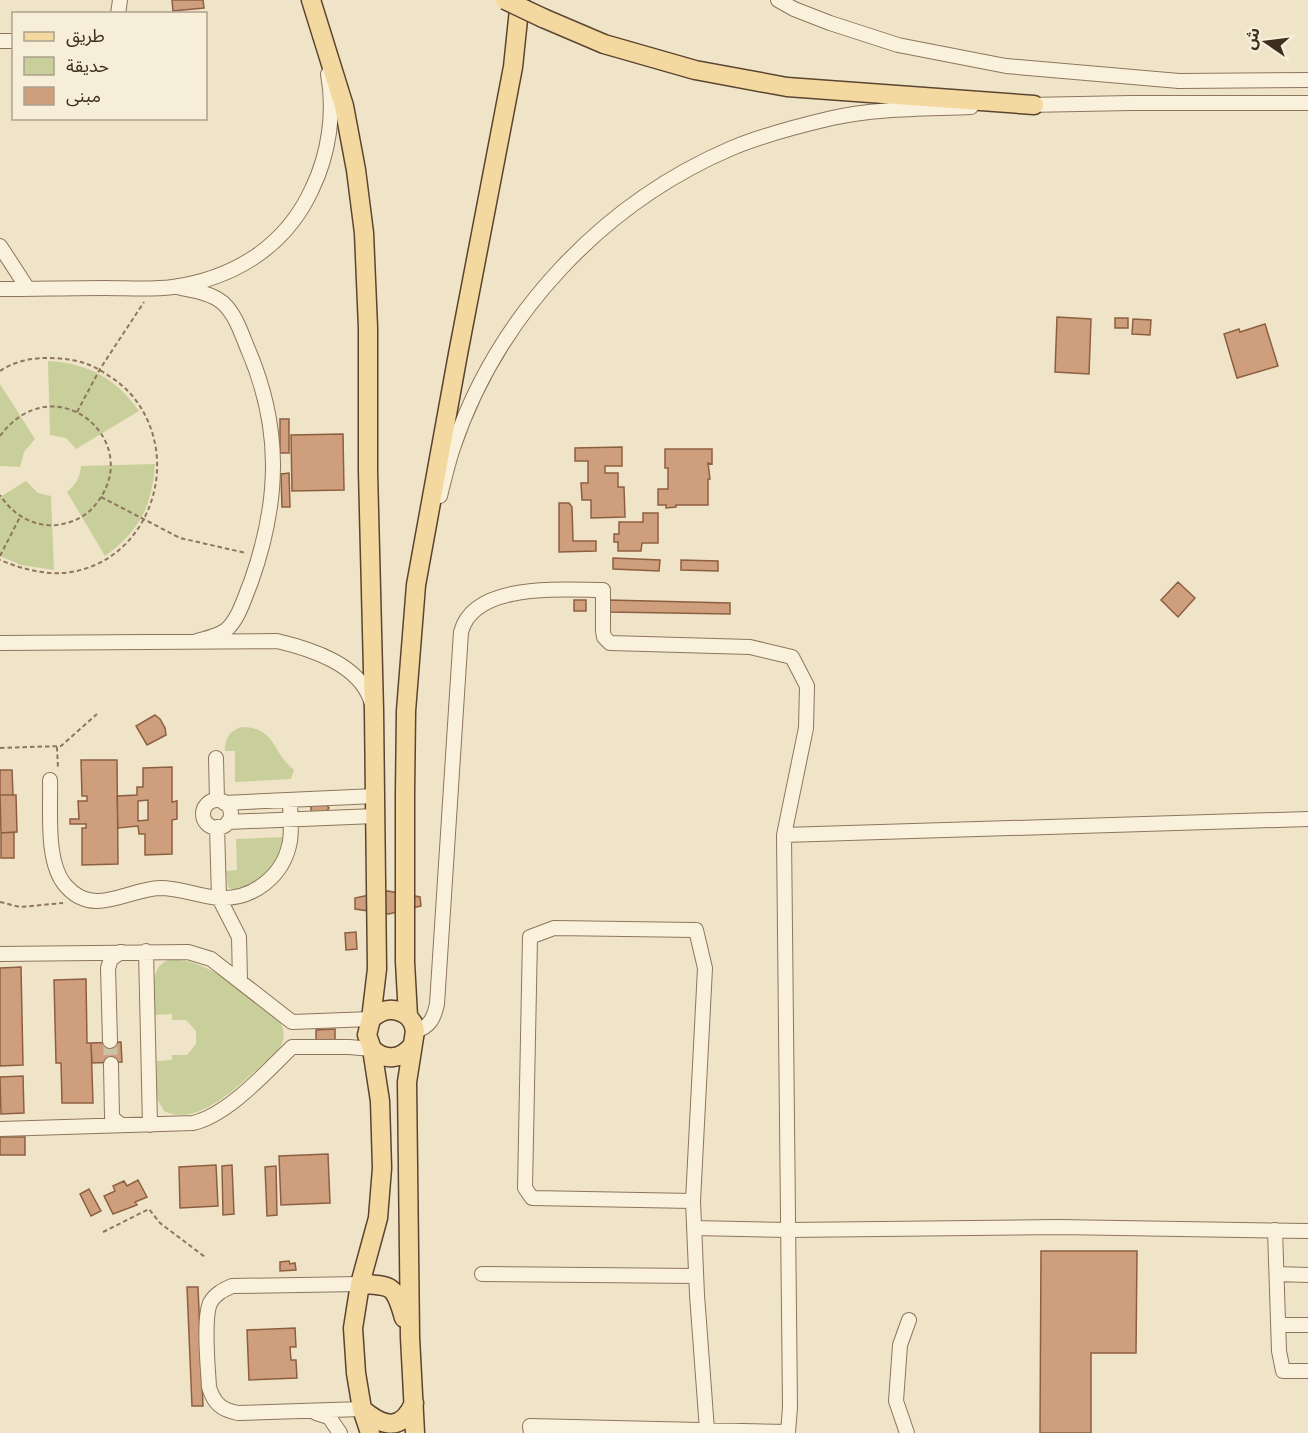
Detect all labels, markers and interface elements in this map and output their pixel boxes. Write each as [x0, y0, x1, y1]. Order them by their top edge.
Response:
legend [12, 12, 207, 120]
north arrow [1236, 12, 1296, 72]
text: طريق [66, 25, 105, 47]
text: ش [1240, 25, 1264, 51]
text: حديقة [66, 55, 109, 76]
text: مبنى [66, 85, 101, 107]

